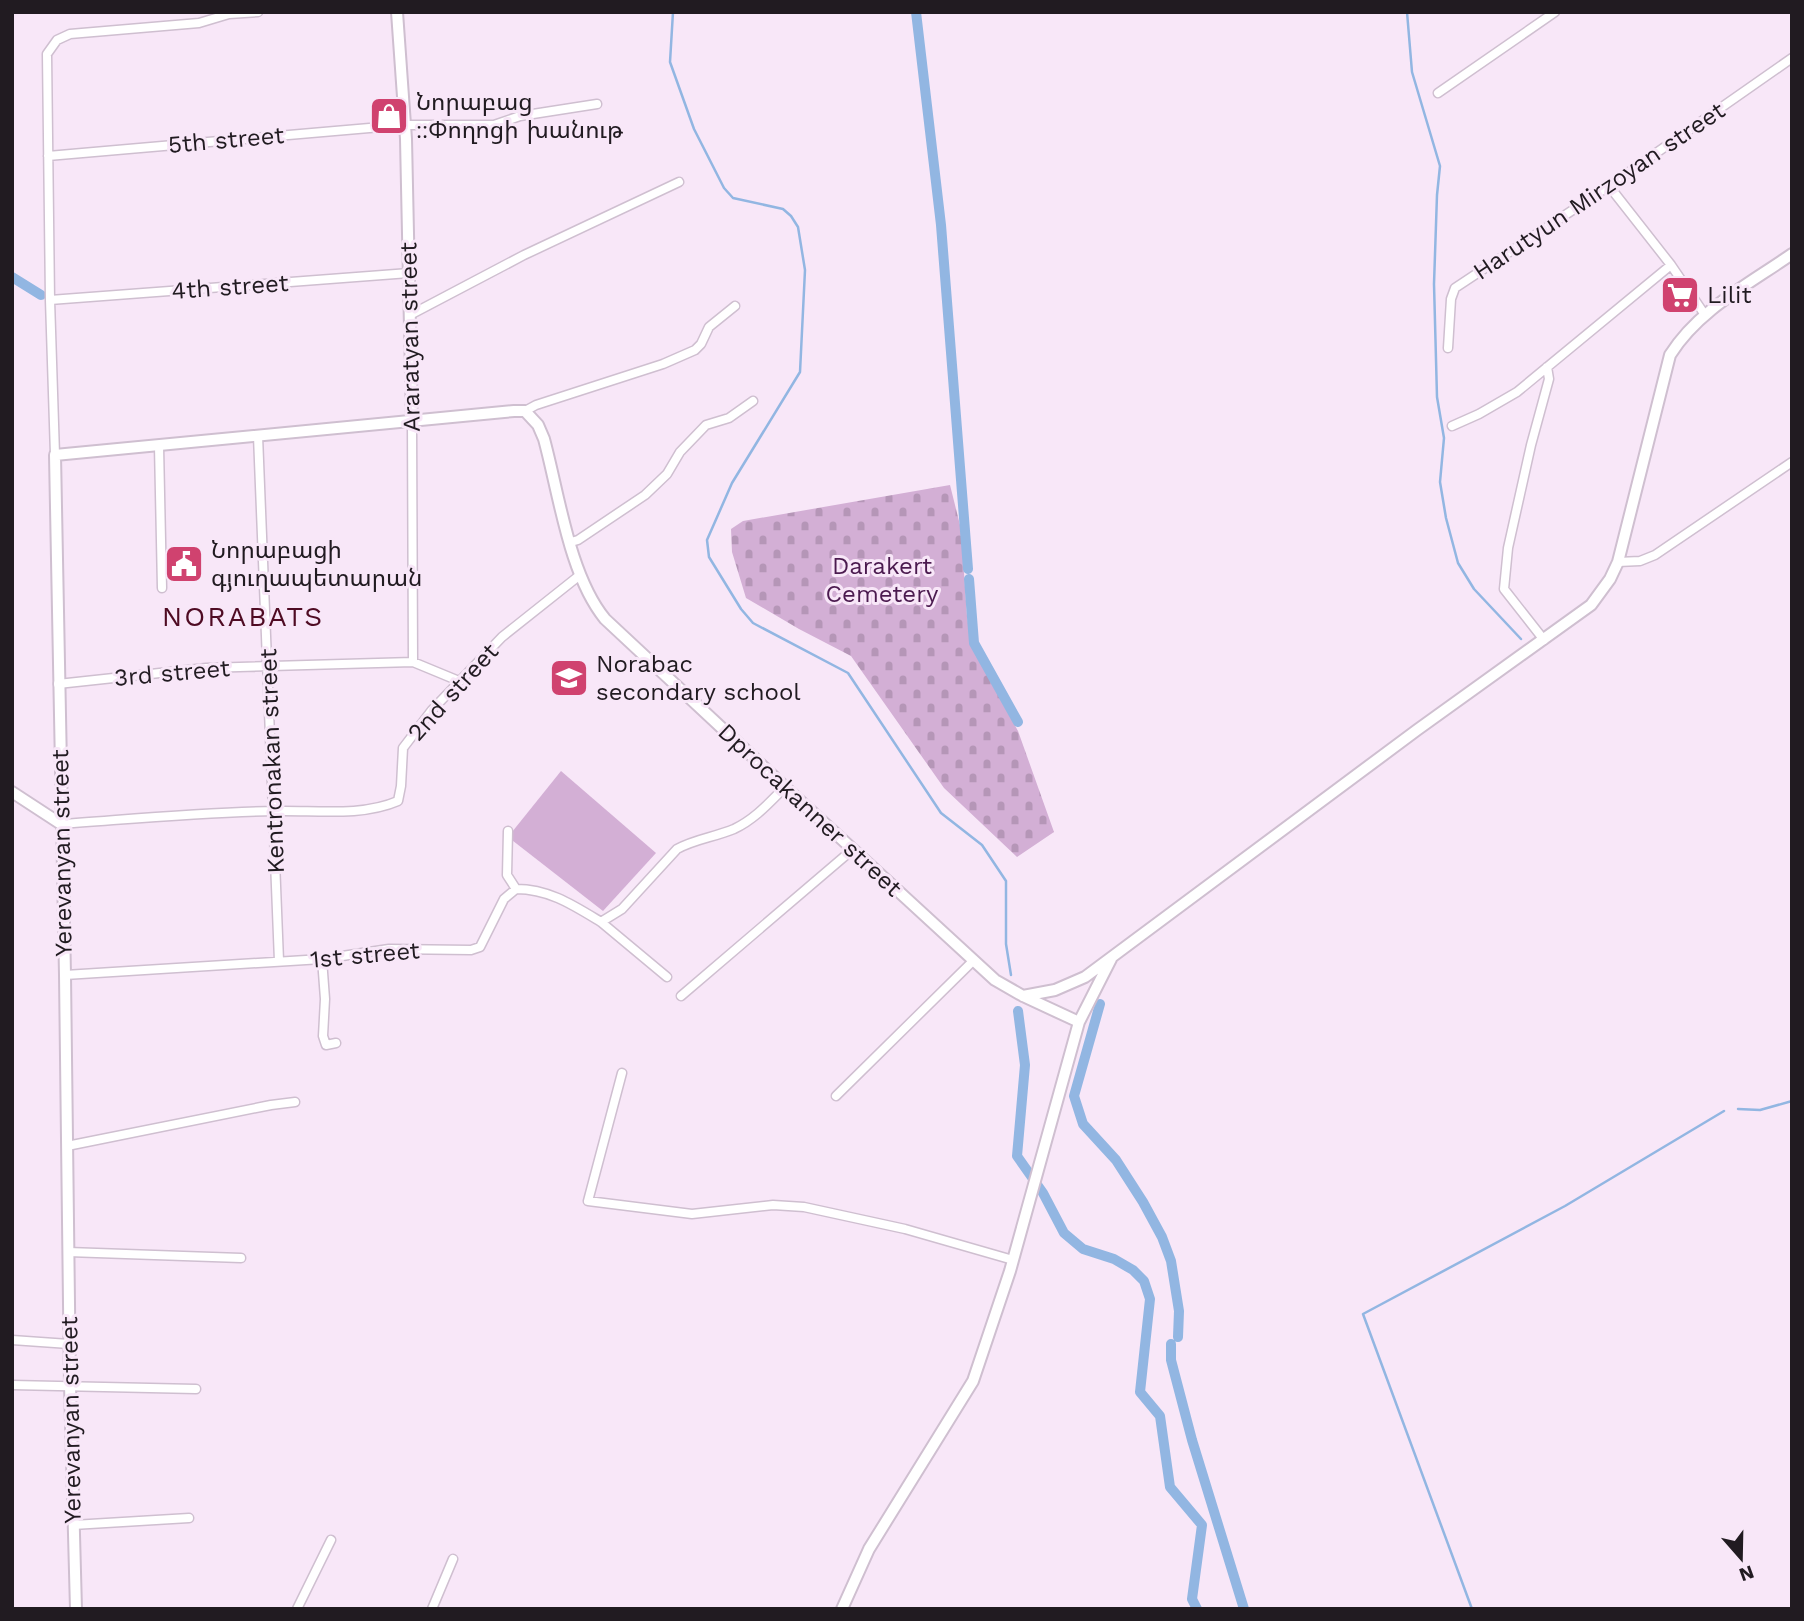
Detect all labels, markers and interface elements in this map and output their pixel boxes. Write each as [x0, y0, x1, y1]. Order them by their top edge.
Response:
place label: Նորաբաց ։։Փողոցի խանութ [416, 88, 624, 144]
shop icon: Նորաբաց ։։Փողոցի խանութ [368, 95, 410, 137]
street label: Harutyun Mirzoyan street [1468, 96, 1730, 286]
street label: 5th street [167, 121, 285, 159]
street label: Araratyan street [394, 242, 426, 432]
street label: 4th street [171, 269, 289, 305]
supermarket icon: Lilit [1659, 274, 1701, 316]
place label: Lilit [1707, 281, 1752, 309]
place label: Նորաբացի գյուղապետարան [211, 536, 423, 592]
public building icon: Նորաբացի գյուղապետարան [163, 543, 205, 585]
park label: Darakert Cemetery [826, 552, 939, 608]
district label: NORABATS [162, 600, 324, 633]
street label: 2nd street [402, 637, 504, 747]
street label: Kentronakan street [254, 648, 290, 874]
place label: Norabac secondary school [596, 650, 801, 706]
street label: 3rd street [113, 654, 231, 692]
school or university icon: Norabac secondary school [548, 657, 590, 699]
street label: Dprocakanner street [713, 718, 907, 902]
street label: Yerevanyan street [46, 749, 78, 957]
street label: 1st street [309, 936, 421, 974]
street label: Yerevanyan street [55, 1316, 87, 1524]
north arrow [1706, 1523, 1776, 1593]
text: N [1736, 1560, 1757, 1587]

